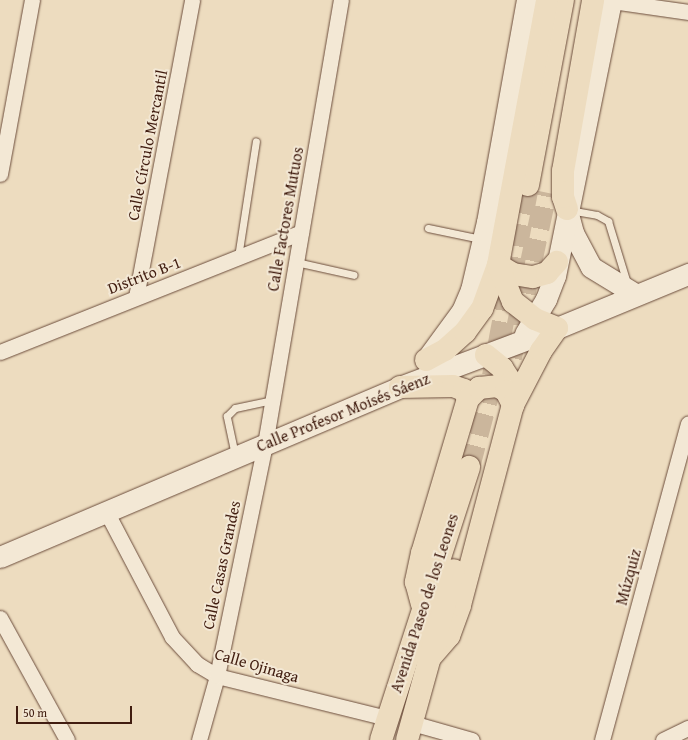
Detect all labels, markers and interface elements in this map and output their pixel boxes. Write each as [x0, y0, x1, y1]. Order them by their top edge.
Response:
street label: Calle Círculo Mercantil [123, 68, 171, 222]
street label: Calle Factores Mutuos [263, 145, 307, 293]
street label: Distrito B-1 [105, 252, 183, 298]
street label: Calle Profesor Moisés Sáenz [254, 368, 432, 456]
street label: Calle Casas Grandes [198, 499, 244, 631]
street label: Avenida Paseo de los Leones [386, 511, 462, 695]
street label: Múzquiz [611, 547, 645, 607]
street label: Calle Ojinaga [213, 644, 301, 686]
scale bar [18, 698, 134, 724]
text: 50 m [23, 704, 47, 721]

